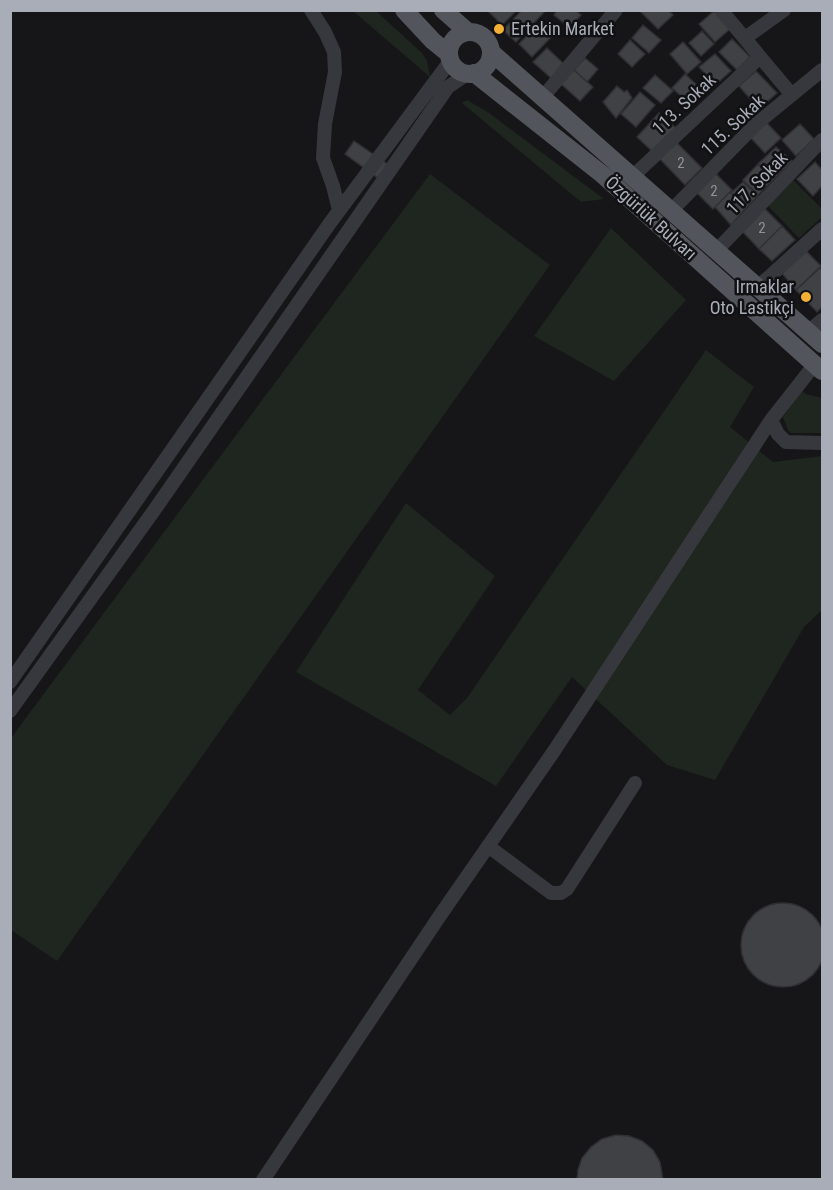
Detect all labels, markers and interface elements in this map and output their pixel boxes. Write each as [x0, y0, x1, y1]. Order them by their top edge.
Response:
place label: Ertekin Market [511, 18, 614, 39]
marker: Ertekin Market [492, 22, 506, 36]
street label: 113. Sokak [648, 69, 720, 138]
street label: 115. Sokak [697, 90, 769, 159]
street label: 117. Sokak [722, 147, 792, 218]
house number: 2 [677, 154, 685, 172]
street label: Özgürlük Bulvarı [601, 171, 701, 264]
house number: 2 [710, 182, 718, 200]
house number: 2 [758, 219, 766, 237]
place label: Irmaklar Oto Lastikçi [710, 276, 795, 318]
marker: Irmaklar Oto Lastikçi [799, 290, 813, 304]

